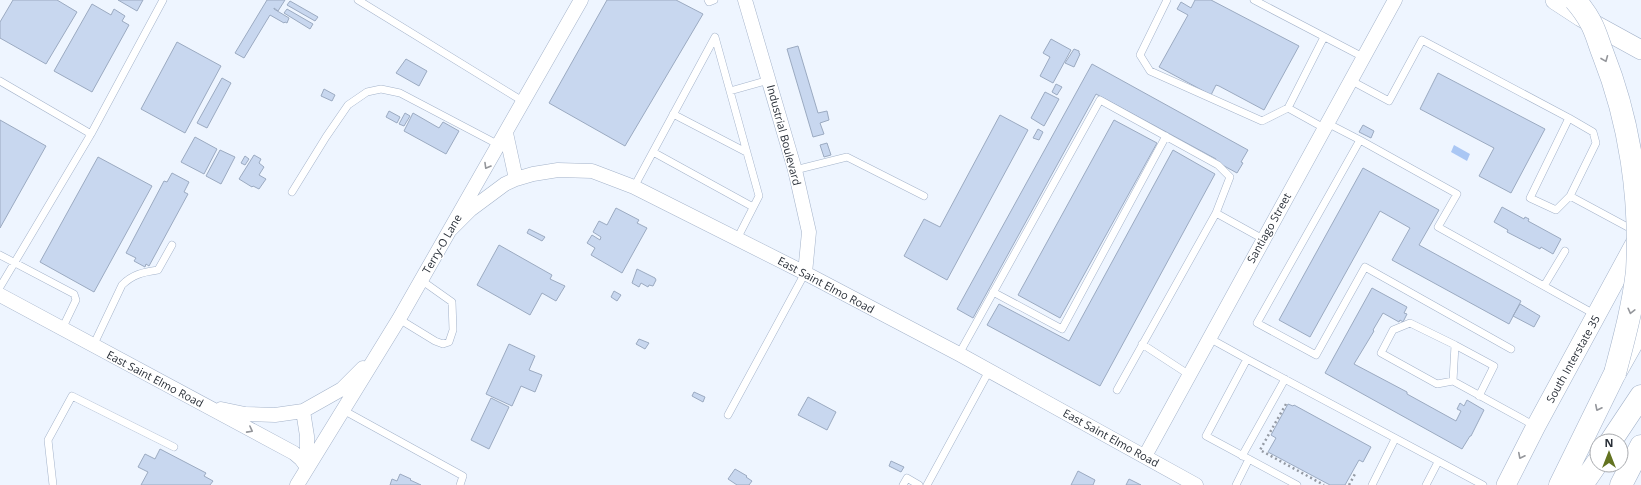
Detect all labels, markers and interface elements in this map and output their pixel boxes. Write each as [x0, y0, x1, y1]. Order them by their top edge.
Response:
one-way arrow [1601, 56, 1609, 63]
street label: Industrial Boulevard [764, 83, 805, 187]
one-way arrow [484, 162, 491, 169]
street label: Santiago Street [1243, 190, 1294, 265]
street label: Terry-O Lane [418, 211, 465, 276]
street label: East Saint Elmo Road [775, 253, 877, 316]
one-way arrow [1627, 307, 1635, 314]
street label: South Interstate 35 [1542, 312, 1603, 405]
street label: East Saint Elmo Road [104, 347, 206, 410]
one-way arrow [1595, 403, 1603, 411]
street label: East Saint Elmo Road [1061, 405, 1162, 470]
one-way arrow [246, 425, 253, 432]
north arrow [1589, 433, 1629, 473]
text: N [1605, 435, 1613, 450]
one-way arrow [1518, 451, 1526, 459]

